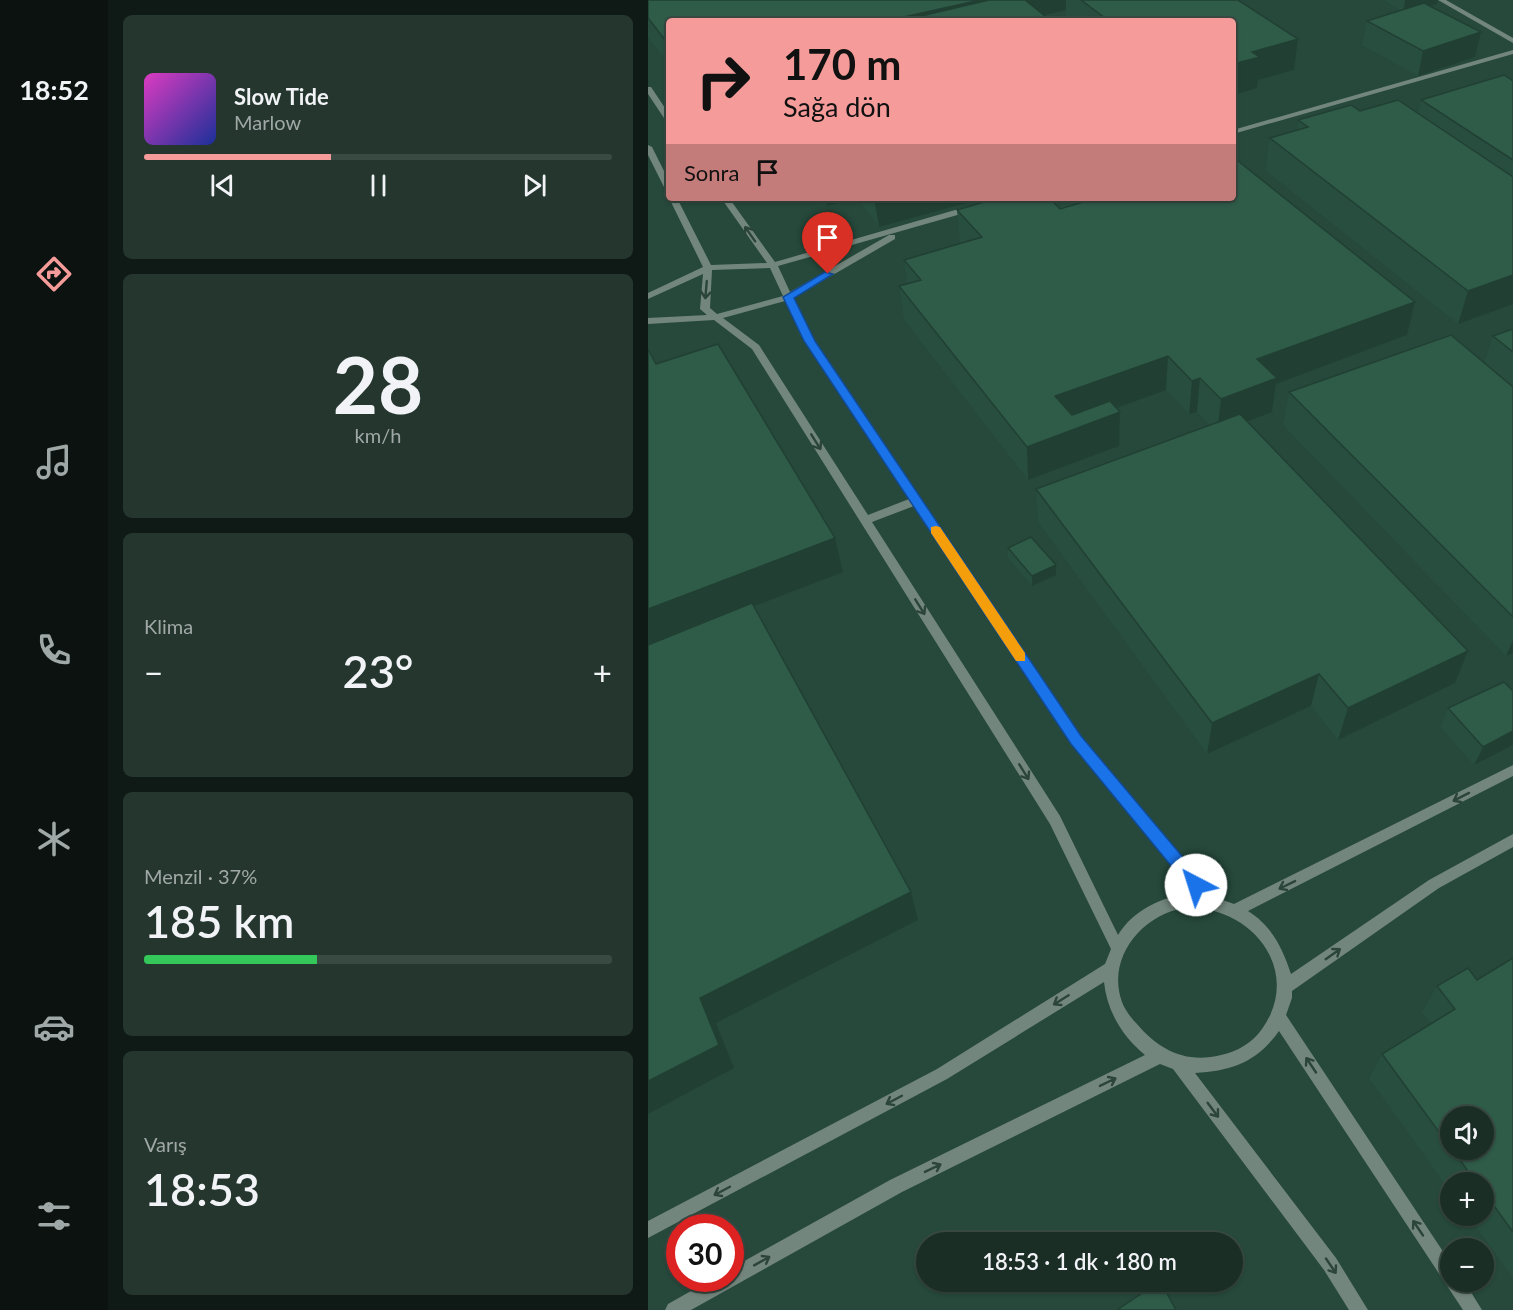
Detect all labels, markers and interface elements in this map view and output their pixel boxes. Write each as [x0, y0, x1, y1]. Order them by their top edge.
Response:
text: 170 m [783, 39, 901, 89]
icon: right [684, 42, 762, 120]
text: 18:52 [19, 73, 89, 106]
text: Slow Tide [234, 83, 329, 110]
text: Sağa dön [783, 90, 891, 123]
text: Marlow [234, 110, 301, 134]
icon: arrive [751, 156, 784, 189]
text: Sonra [684, 159, 739, 186]
icon: previous [206, 169, 239, 202]
icon: pause [362, 169, 395, 202]
icon: next [518, 169, 551, 202]
pin [802, 212, 853, 274]
icon: arrive [811, 221, 844, 254]
one-way arrow [744, 226, 756, 242]
icon: directions [33, 253, 75, 295]
one-way arrow [700, 280, 711, 300]
text: 28 [333, 337, 423, 431]
text: km/h [355, 423, 401, 447]
one-way arrow [810, 433, 822, 450]
icon: music [33, 441, 75, 483]
one-way arrow [915, 598, 927, 615]
text: Klima [144, 614, 193, 638]
icon: phone [33, 629, 75, 671]
text: 23° [343, 644, 413, 698]
text: − [144, 652, 163, 692]
text: + [593, 652, 612, 692]
one-way arrow [1019, 763, 1031, 780]
one-way arrow [1453, 791, 1470, 803]
icon: climate [33, 818, 75, 860]
position arrow [1164, 853, 1228, 917]
text: Menzil · 37% [144, 864, 257, 888]
one-way arrow [1278, 879, 1296, 891]
text: 185 km [144, 894, 294, 948]
one-way arrow [1324, 948, 1340, 960]
one-way arrow [1053, 994, 1070, 1007]
icon: car [33, 1006, 75, 1048]
one-way arrow [1304, 1057, 1316, 1074]
one-way arrow [1098, 1075, 1116, 1087]
one-way arrow [886, 1094, 903, 1106]
one-way arrow [1207, 1102, 1220, 1118]
map controls [1440, 1106, 1494, 1292]
button: sound [1440, 1106, 1494, 1160]
text: Varış [144, 1132, 187, 1156]
one-way arrow [923, 1161, 941, 1173]
text: 18:53 [144, 1162, 260, 1216]
button: + [1440, 1172, 1494, 1226]
one-way arrow [713, 1186, 731, 1197]
icon: filters [33, 1195, 75, 1237]
speed limit sign: 30 [666, 1214, 744, 1292]
one-way arrow [1412, 1220, 1424, 1236]
button: − [1440, 1238, 1494, 1292]
text: 18:53 · 1 dk · 180 m [982, 1248, 1177, 1275]
one-way arrow [752, 1255, 770, 1266]
one-way arrow [1324, 1257, 1337, 1274]

